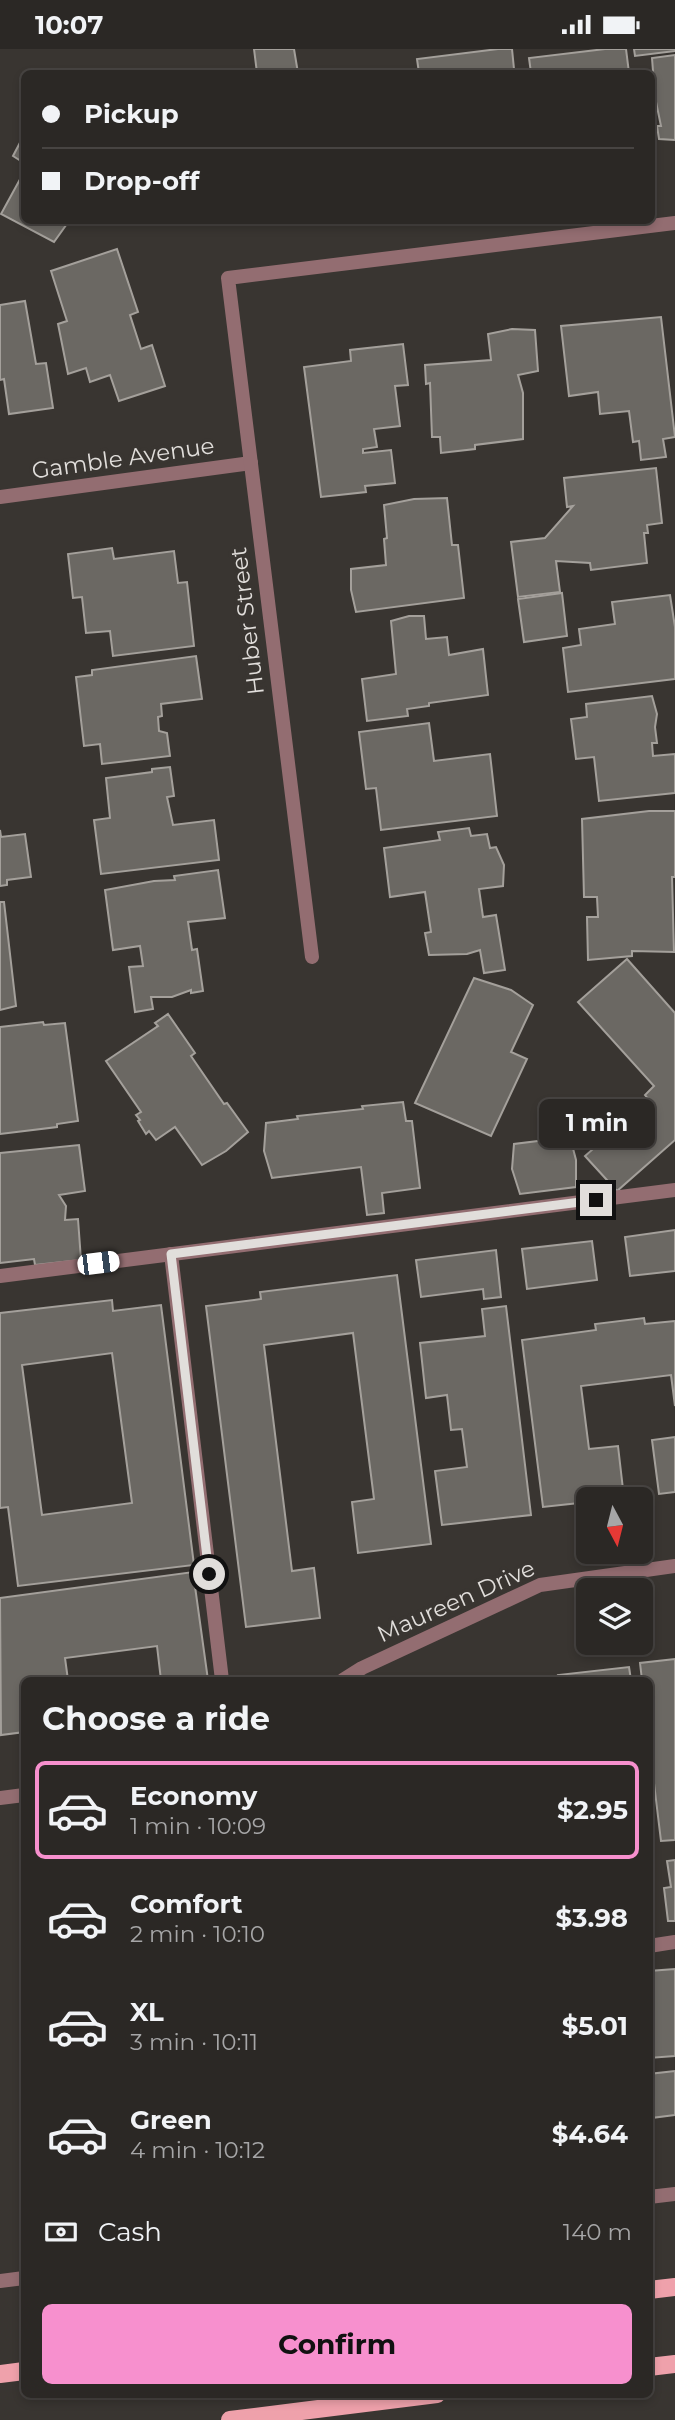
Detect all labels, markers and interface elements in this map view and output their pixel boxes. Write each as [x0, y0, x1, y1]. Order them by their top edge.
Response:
text: 10:07 [35, 9, 103, 41]
text: Pickup [84, 98, 179, 130]
text: Drop-off [84, 165, 199, 197]
street label: Gamble Avenue [30, 431, 216, 485]
street label: Huber Street [224, 546, 270, 696]
callout: 1 min [538, 1099, 654, 1147]
text: 1 min [566, 1109, 628, 1137]
route end [580, 1184, 612, 1216]
car [76, 1250, 121, 1276]
north arrow [576, 1487, 653, 1565]
map controls [576, 1487, 653, 1655]
street label: Maureen Drive [373, 1554, 539, 1648]
route start [193, 1558, 225, 1590]
button: layers [576, 1578, 653, 1655]
text: Choose a ride [42, 1699, 270, 1738]
icon: car [46, 1779, 109, 1842]
text: Economy [130, 1780, 257, 1812]
text: $2.95 [557, 1794, 628, 1826]
text: 1 min · 10:09 [130, 1812, 266, 1840]
icon: car [46, 1887, 109, 1950]
text: Comfort [130, 1888, 242, 1920]
text: $3.98 [556, 1902, 628, 1934]
text: 2 min · 10:10 [130, 1920, 265, 1948]
icon: car [46, 1995, 109, 2058]
text: XL [130, 1996, 164, 2028]
text: $5.01 [562, 2010, 628, 2042]
text: 3 min · 10:11 [130, 2028, 258, 2056]
icon: car [46, 2103, 109, 2166]
text: Green [130, 2104, 212, 2136]
text: $4.64 [552, 2118, 628, 2150]
text: 4 min · 10:12 [130, 2136, 265, 2164]
icon: cash [42, 2213, 80, 2251]
text: Cash [98, 2216, 162, 2248]
text: 140 m [563, 2218, 632, 2246]
button: Confirm [42, 2304, 632, 2384]

